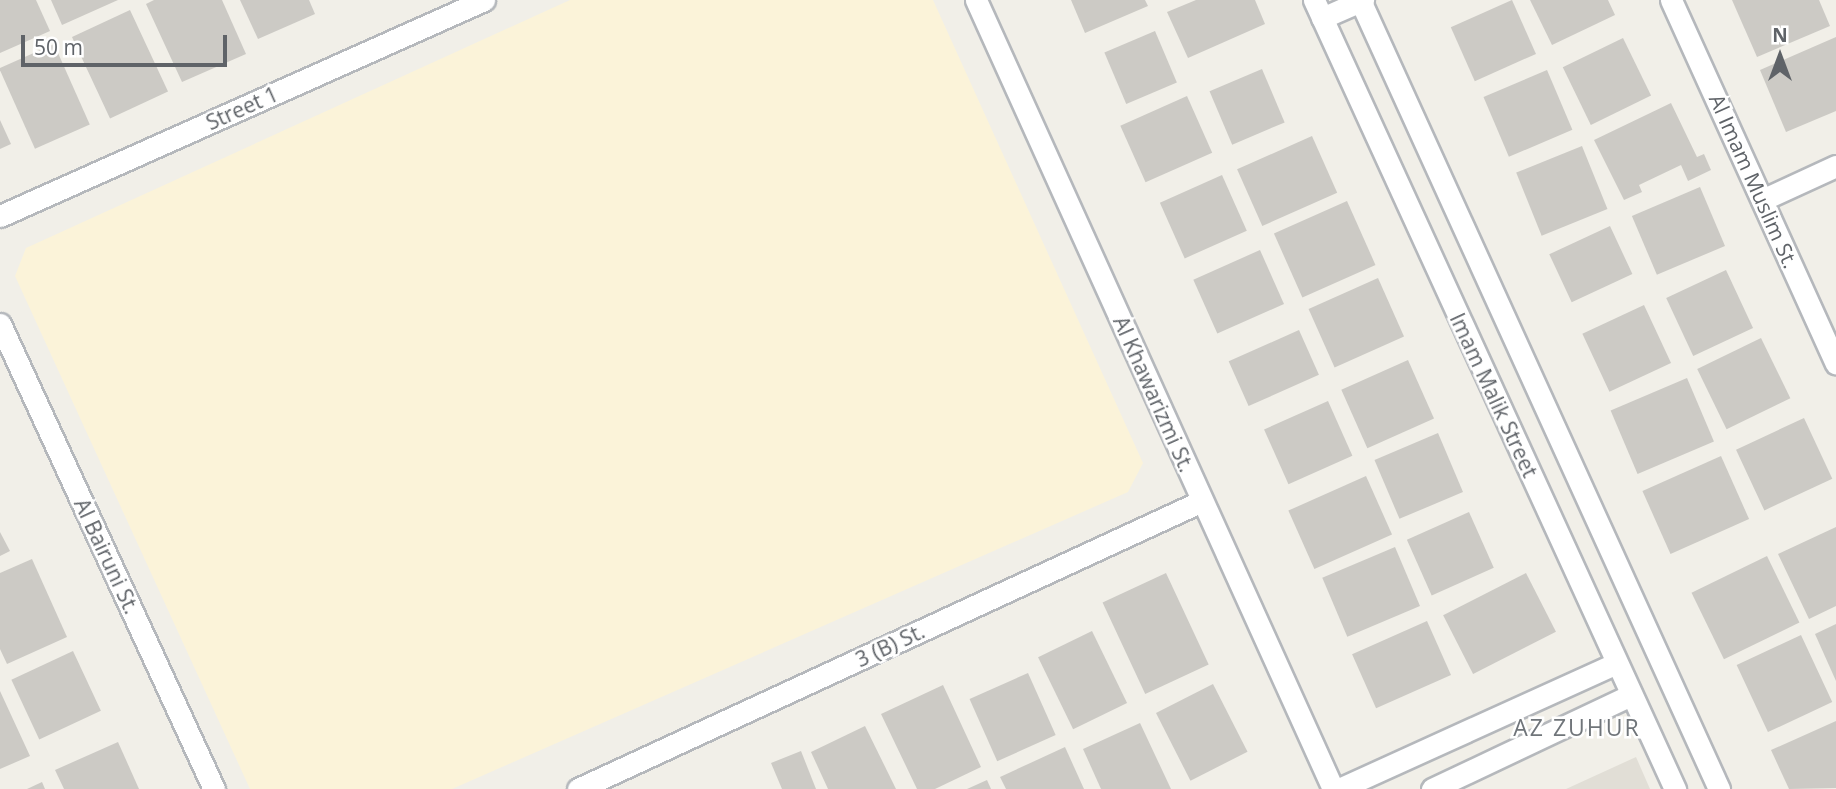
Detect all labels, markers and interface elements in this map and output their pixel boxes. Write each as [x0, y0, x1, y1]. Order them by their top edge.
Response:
scale bar [24, 21, 231, 65]
north arrow [1745, 21, 1815, 91]
text: N [1772, 22, 1788, 48]
text: 50 m [34, 33, 83, 61]
street label: Street 1 [202, 81, 282, 135]
street label: Al Imam Muslim St. [1704, 90, 1804, 272]
street label: Imam Malik Street [1445, 309, 1543, 481]
street label: Al Khawarizmi St. [1108, 312, 1200, 476]
street label: Al Bairuni St. [69, 494, 145, 618]
street label: 3 (B) St. [851, 618, 929, 672]
district label: AZ ZUHUR [1514, 713, 1640, 741]

